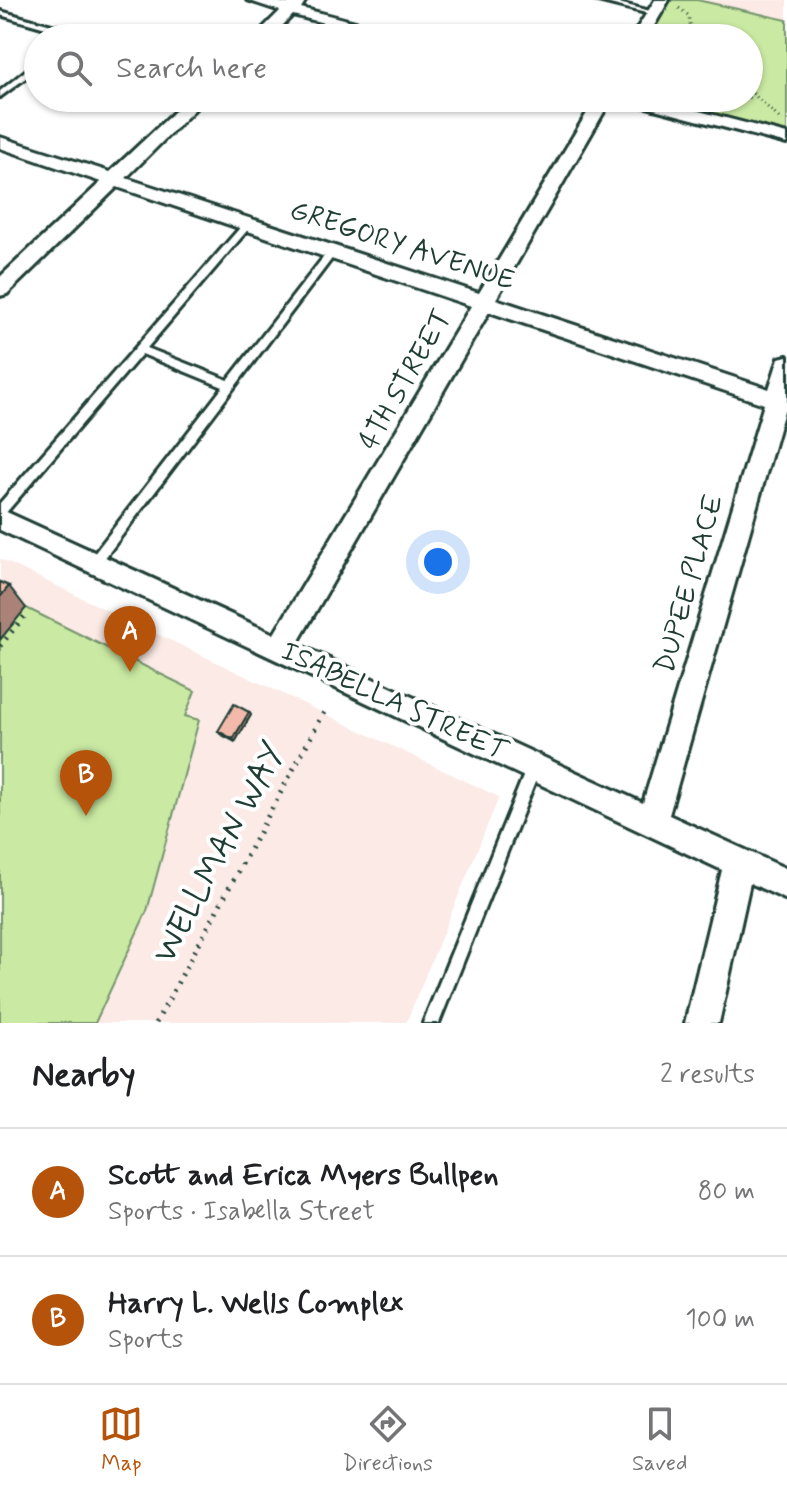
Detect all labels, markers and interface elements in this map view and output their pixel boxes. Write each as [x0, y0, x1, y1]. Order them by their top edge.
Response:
search box [24, 24, 763, 112]
icon: search [52, 46, 96, 90]
text: Search here [116, 49, 267, 88]
street label: GREGORY AVENUE [285, 192, 519, 300]
street label: 4TH STREET [351, 303, 461, 457]
street label: DUPEE PLACE [647, 490, 733, 678]
your location [418, 542, 458, 582]
pin: A [104, 606, 156, 672]
street label: ISABELLA STREET [275, 633, 514, 771]
street label: WELLMAN WAY [143, 735, 297, 971]
pin: B [60, 750, 112, 816]
text: Nearby [32, 1053, 136, 1098]
text: 2 results [660, 1058, 755, 1092]
text: Scott and Erica Myers Bullpen [108, 1156, 499, 1195]
text: A [49, 1175, 67, 1209]
text: 80 m [698, 1175, 755, 1209]
text: Sports · Isabella Street [108, 1195, 375, 1229]
text: Harry L. Wells Complex [108, 1284, 403, 1323]
text: B [50, 1303, 66, 1337]
text: 100 m [685, 1303, 755, 1337]
text: Sports [108, 1323, 183, 1357]
tab: Map [99, 1402, 143, 1478]
tab: Directions [342, 1402, 433, 1478]
tab: Saved [632, 1402, 687, 1478]

